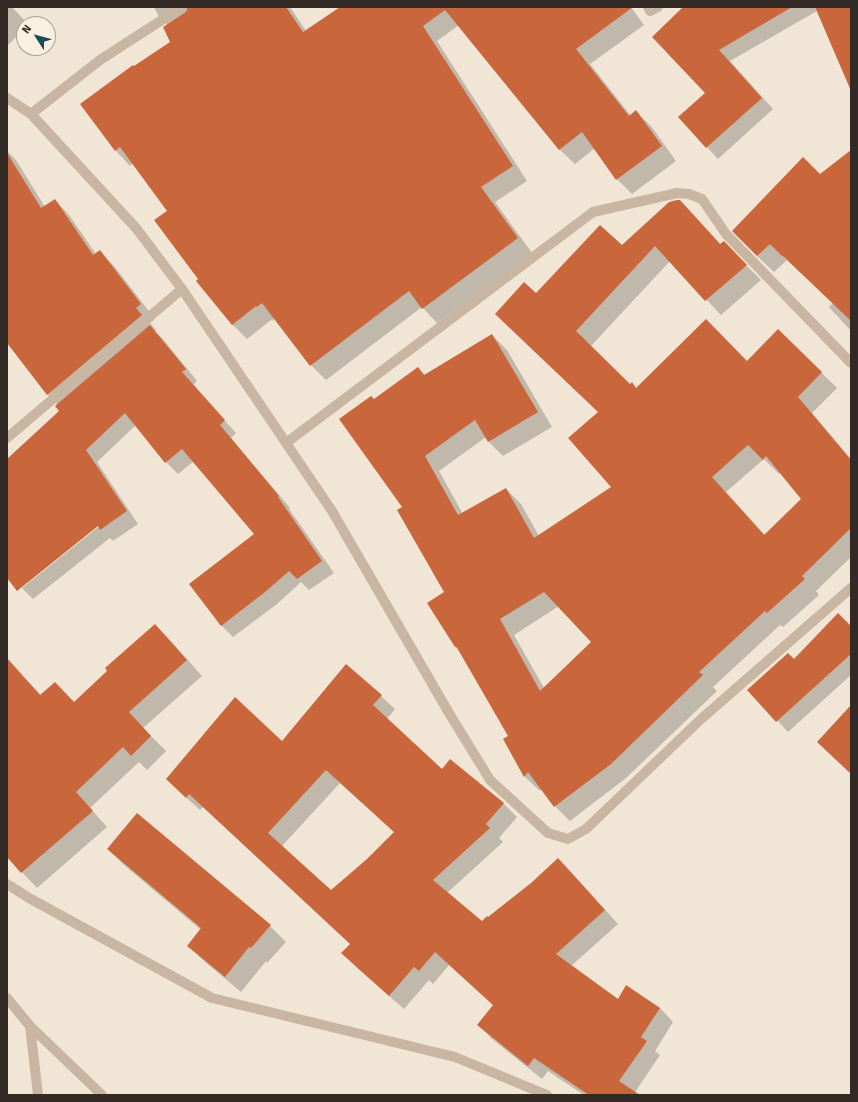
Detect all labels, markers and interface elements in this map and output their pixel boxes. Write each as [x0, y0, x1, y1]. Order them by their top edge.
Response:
north arrow [16, 16, 56, 56]
text: N [19, 22, 34, 36]

